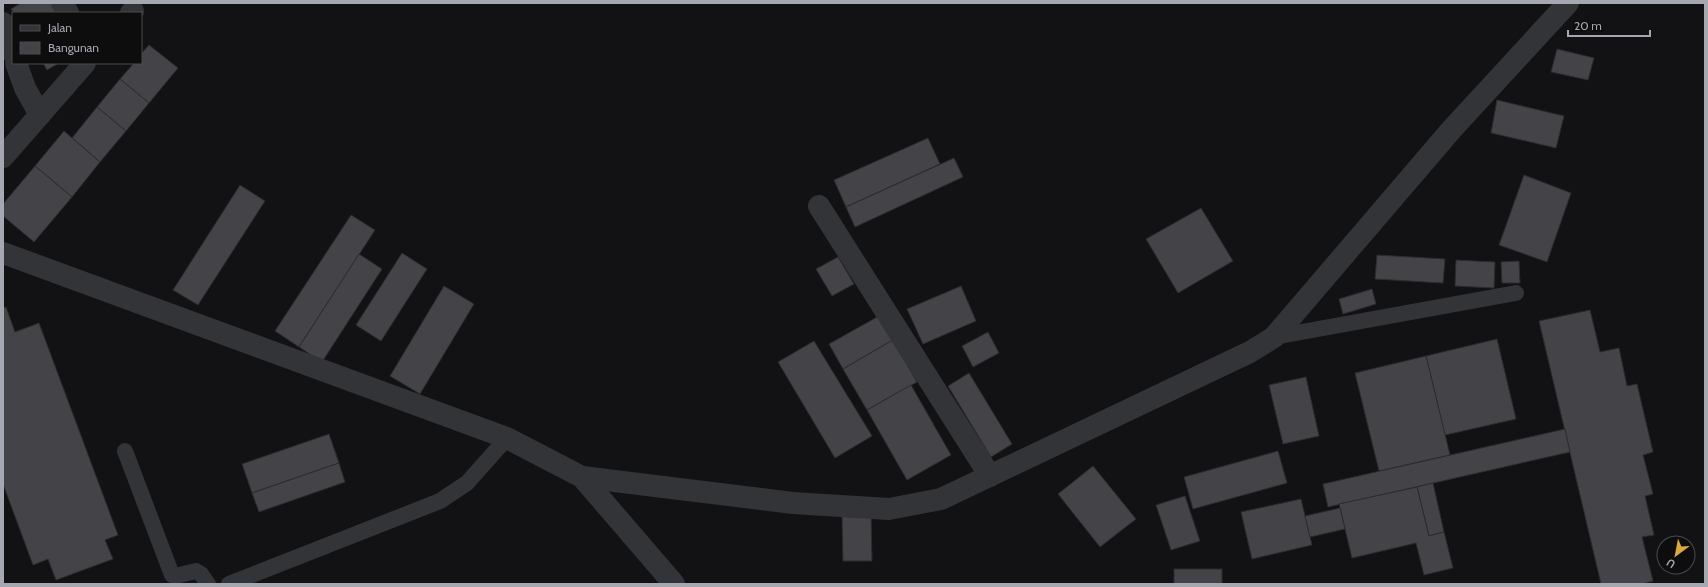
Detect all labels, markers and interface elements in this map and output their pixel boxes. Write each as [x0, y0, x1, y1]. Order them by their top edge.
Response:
legend [12, 12, 142, 64]
scale bar [1568, 12, 1650, 38]
text: 20 m [1574, 18, 1602, 33]
text: Jalan [47, 20, 72, 35]
text: Bangunan [48, 40, 99, 55]
north arrow [1656, 535, 1696, 575]
text: U [1664, 555, 1678, 572]

